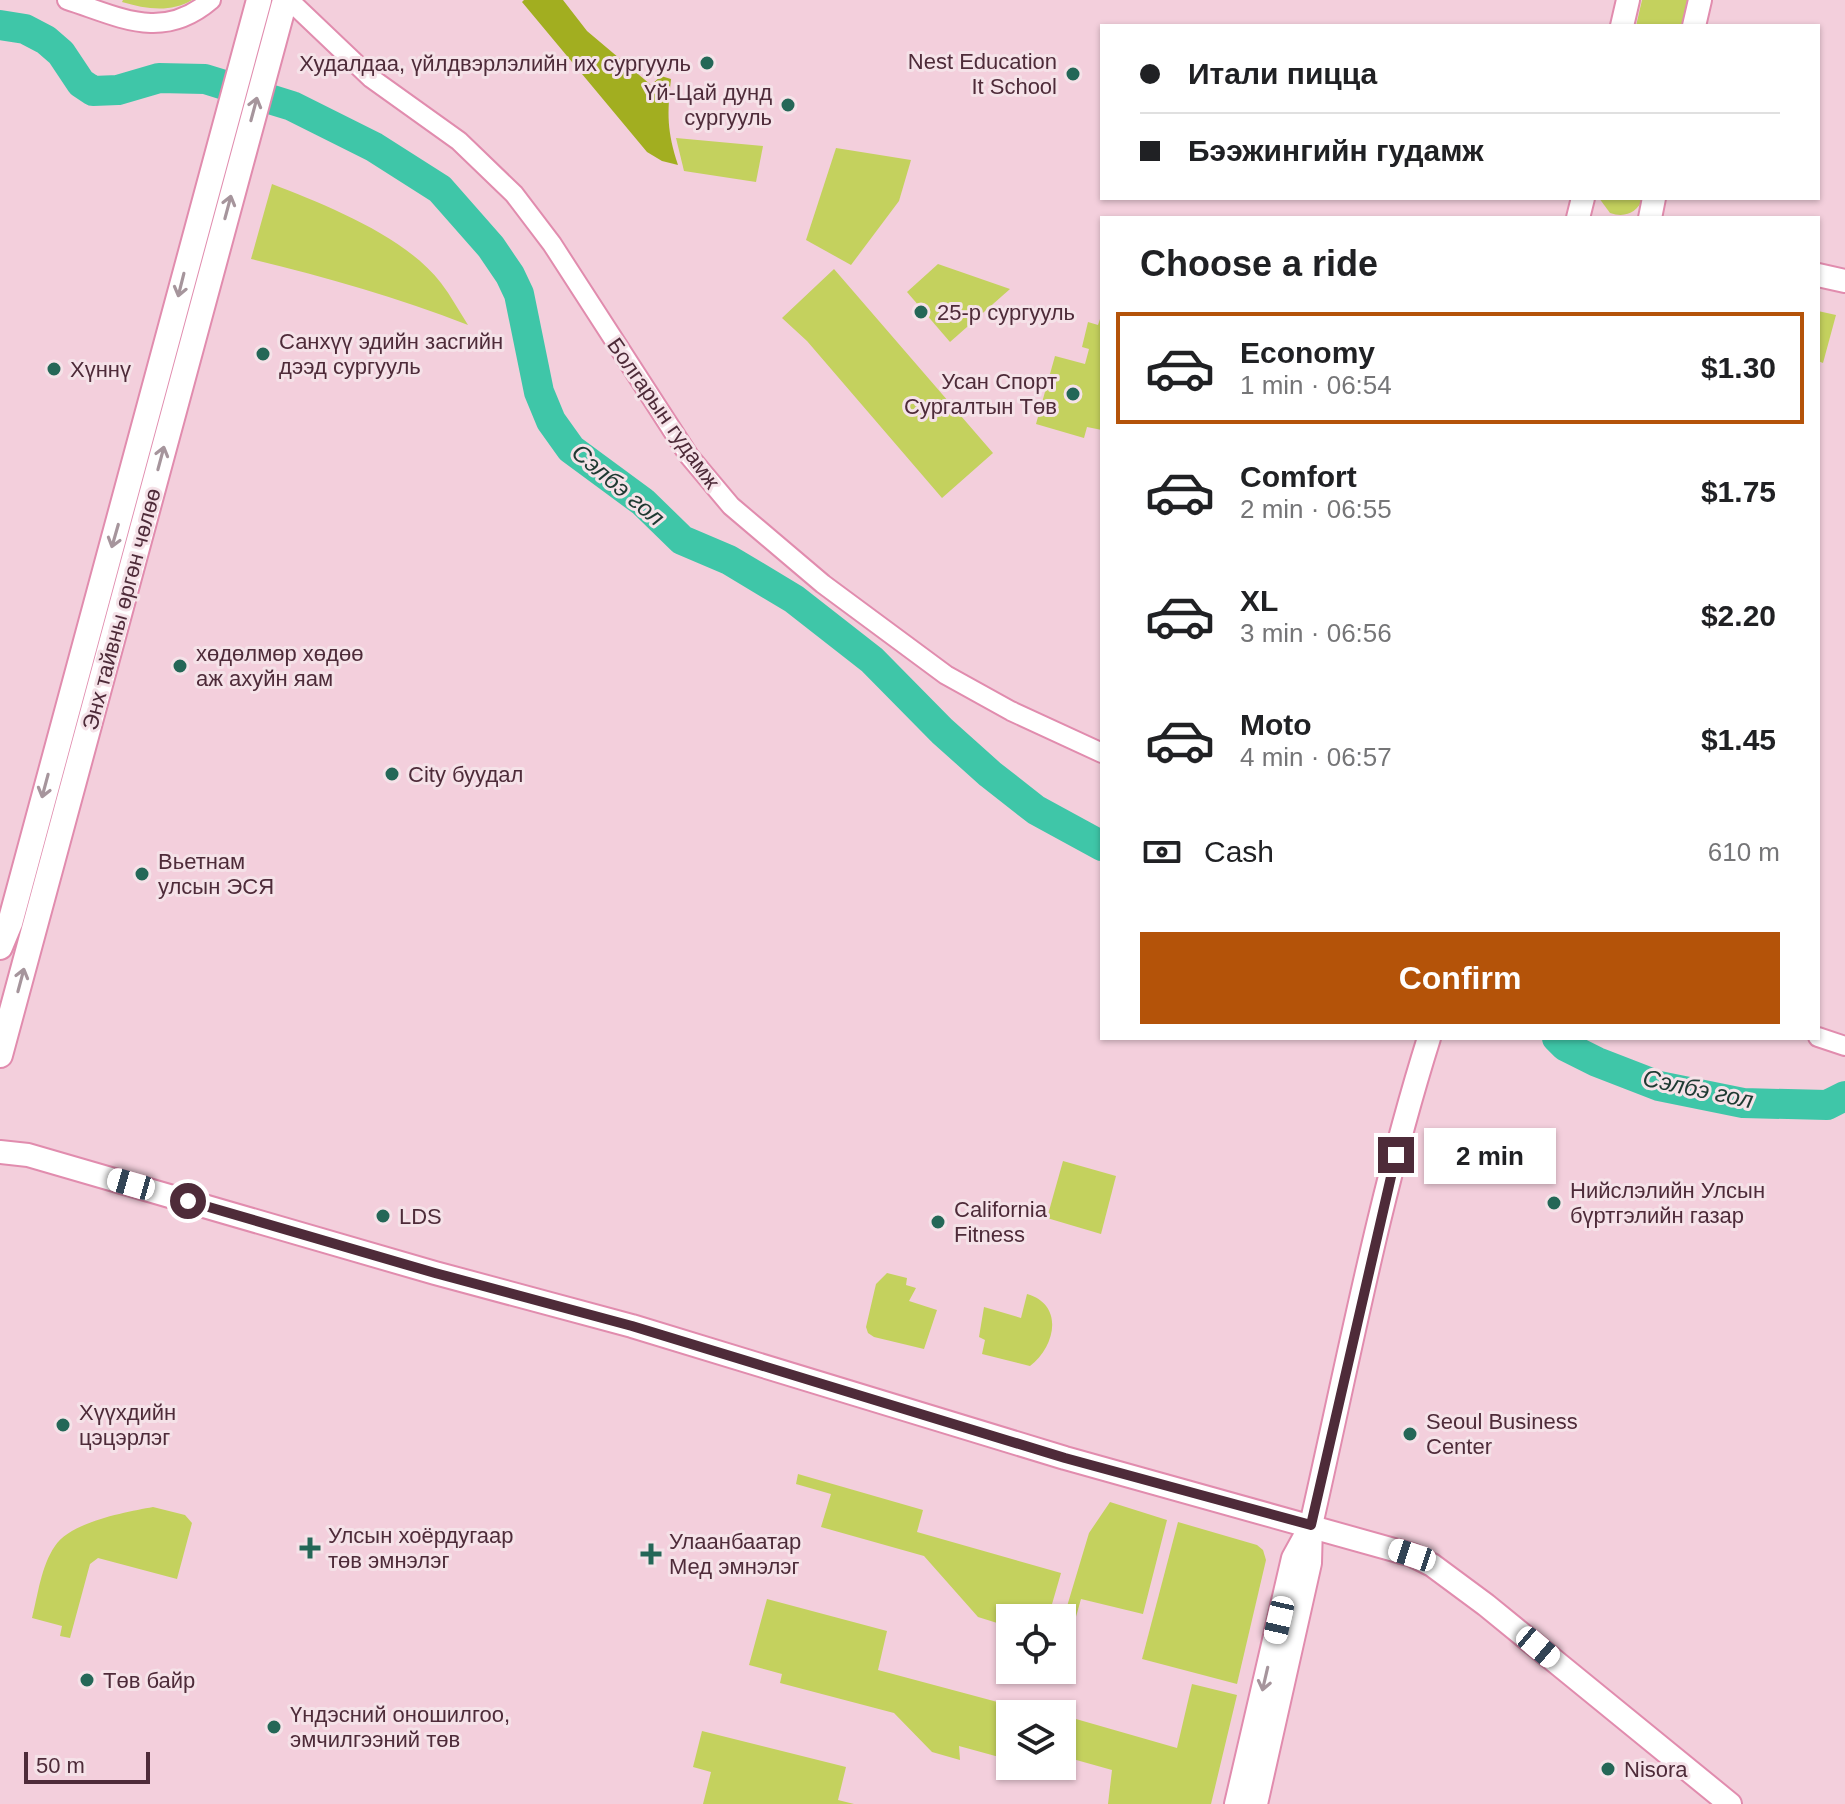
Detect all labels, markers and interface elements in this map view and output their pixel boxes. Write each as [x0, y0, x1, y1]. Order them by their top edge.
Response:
place label: Nest Education It School [908, 49, 1057, 99]
place label: Худалдаа, үйлдвэрлэлийн их сургууль [299, 51, 691, 76]
marker: Худалдаа, үйлдвэрлэлийн их сургууль [698, 54, 716, 72]
text: Итали пицца [1188, 57, 1377, 90]
marker: Nest Education It School [1064, 65, 1082, 83]
place label: Үй-Цай дунд сургууль [644, 80, 772, 130]
one-way arrow [248, 96, 263, 122]
marker: Үй-Цай дунд сургууль [779, 96, 797, 114]
text: Бээжингийн гудамж [1188, 134, 1484, 167]
one-way arrow [221, 195, 236, 221]
text: Choose a ride [1140, 243, 1378, 284]
one-way arrow [173, 271, 188, 297]
place label: 25-р сургууль [937, 300, 1075, 325]
marker: 25-р сургууль [912, 303, 930, 321]
place label: Санхүү эдийн засгийн дээд сургууль [279, 329, 503, 379]
icon: car [1144, 332, 1216, 404]
street label: Болгарын гудамж [602, 333, 725, 494]
text: Economy [1240, 336, 1375, 369]
marker: Санхүү эдийн засгийн дээд сургууль [254, 345, 272, 363]
text: $1.30 [1701, 351, 1776, 384]
place label: Хүннү [70, 357, 131, 382]
marker: Хүннү [45, 360, 63, 378]
place label: Усан Спорт Сургалтын Төв [904, 369, 1057, 419]
text: 1 min · 06:54 [1240, 370, 1392, 400]
marker: Усан Спорт Сургалтын Төв [1064, 385, 1082, 403]
water label: Сэлбэ гол [567, 438, 670, 531]
one-way arrow [154, 446, 169, 472]
icon: car [1144, 456, 1216, 528]
text: Comfort [1240, 460, 1357, 493]
text: $1.75 [1701, 475, 1776, 508]
street label: Энх тайвны өргөн чөлөө [77, 486, 166, 733]
text: 2 min · 06:55 [1240, 494, 1392, 524]
one-way arrow [107, 522, 122, 548]
icon: car [1144, 580, 1216, 652]
text: XL [1240, 584, 1278, 617]
text: $2.20 [1701, 599, 1776, 632]
text: 3 min · 06:56 [1240, 618, 1392, 648]
place label: хөдөлмөр хөдөө аж ахуйн яам [196, 641, 363, 691]
marker: хөдөлмөр хөдөө аж ахуйн яам [171, 657, 189, 675]
icon: car [1144, 704, 1216, 776]
text: Moto [1240, 708, 1312, 741]
text: $1.45 [1701, 723, 1776, 756]
text: 4 min · 06:57 [1240, 742, 1392, 772]
place label: City буудал [408, 762, 523, 787]
marker: City буудал [383, 765, 401, 783]
one-way arrow [37, 773, 52, 799]
icon: cash [1140, 830, 1184, 874]
text: Cash [1204, 835, 1274, 868]
text: 610 m [1708, 837, 1780, 867]
place label: Вьетнам улсын ЭСЯ [158, 849, 274, 899]
marker: Вьетнам улсын ЭСЯ [133, 865, 151, 883]
button: Confirm [1140, 932, 1780, 1024]
one-way arrow [14, 967, 29, 993]
water label: Сэлбэ гол [1641, 1064, 1756, 1113]
callout: 2 min [1424, 1127, 1556, 1183]
route end [1378, 1137, 1414, 1173]
text: 2 min [1456, 1141, 1524, 1171]
car [105, 1166, 157, 1202]
place label: Нийслэлийн Улсын бүртгэлийн газар [1570, 1178, 1765, 1228]
route start [170, 1183, 206, 1219]
marker: Нийслэлийн Улсын бүртгэлийн газар [1545, 1194, 1563, 1212]
place label: California Fitness [954, 1197, 1048, 1247]
place label: LDS [399, 1204, 442, 1229]
marker: LDS [374, 1207, 392, 1225]
marker: California Fitness [929, 1213, 947, 1231]
place label: Хүүхдийн цэцэрлэг [79, 1400, 176, 1450]
place label: Seoul Business Center [1426, 1409, 1578, 1459]
marker: Хүүхдийн цэцэрлэг [54, 1416, 72, 1434]
marker: Seoul Business Center [1401, 1425, 1419, 1443]
place label: Улсын хоёрдугаар төв эмнэлэг [328, 1523, 513, 1573]
place label: Улаанбаатар Мед эмнэлэг [669, 1529, 801, 1579]
car [1385, 1536, 1439, 1574]
marker: Улсын хоёрдугаар төв эмнэлэг [299, 1537, 321, 1559]
marker: Улаанбаатар Мед эмнэлэг [640, 1543, 662, 1565]
car [1262, 1594, 1296, 1646]
map controls [996, 1604, 1076, 1780]
button: locate [996, 1604, 1076, 1684]
car [1512, 1622, 1564, 1672]
one-way arrow [1257, 1666, 1272, 1692]
place label: Төв байр [103, 1668, 195, 1693]
marker: Төв байр [78, 1671, 96, 1689]
button: layers [996, 1700, 1076, 1780]
place label: Үндэсний оношилгоо, эмчилгээний төв [290, 1702, 510, 1752]
marker: Үндэсний оношилгоо, эмчилгээний төв [265, 1718, 283, 1736]
scale bar [24, 1748, 150, 1784]
text: 50 m [36, 1753, 85, 1778]
place label: Nisora [1624, 1757, 1688, 1782]
marker: Nisora [1599, 1760, 1617, 1778]

